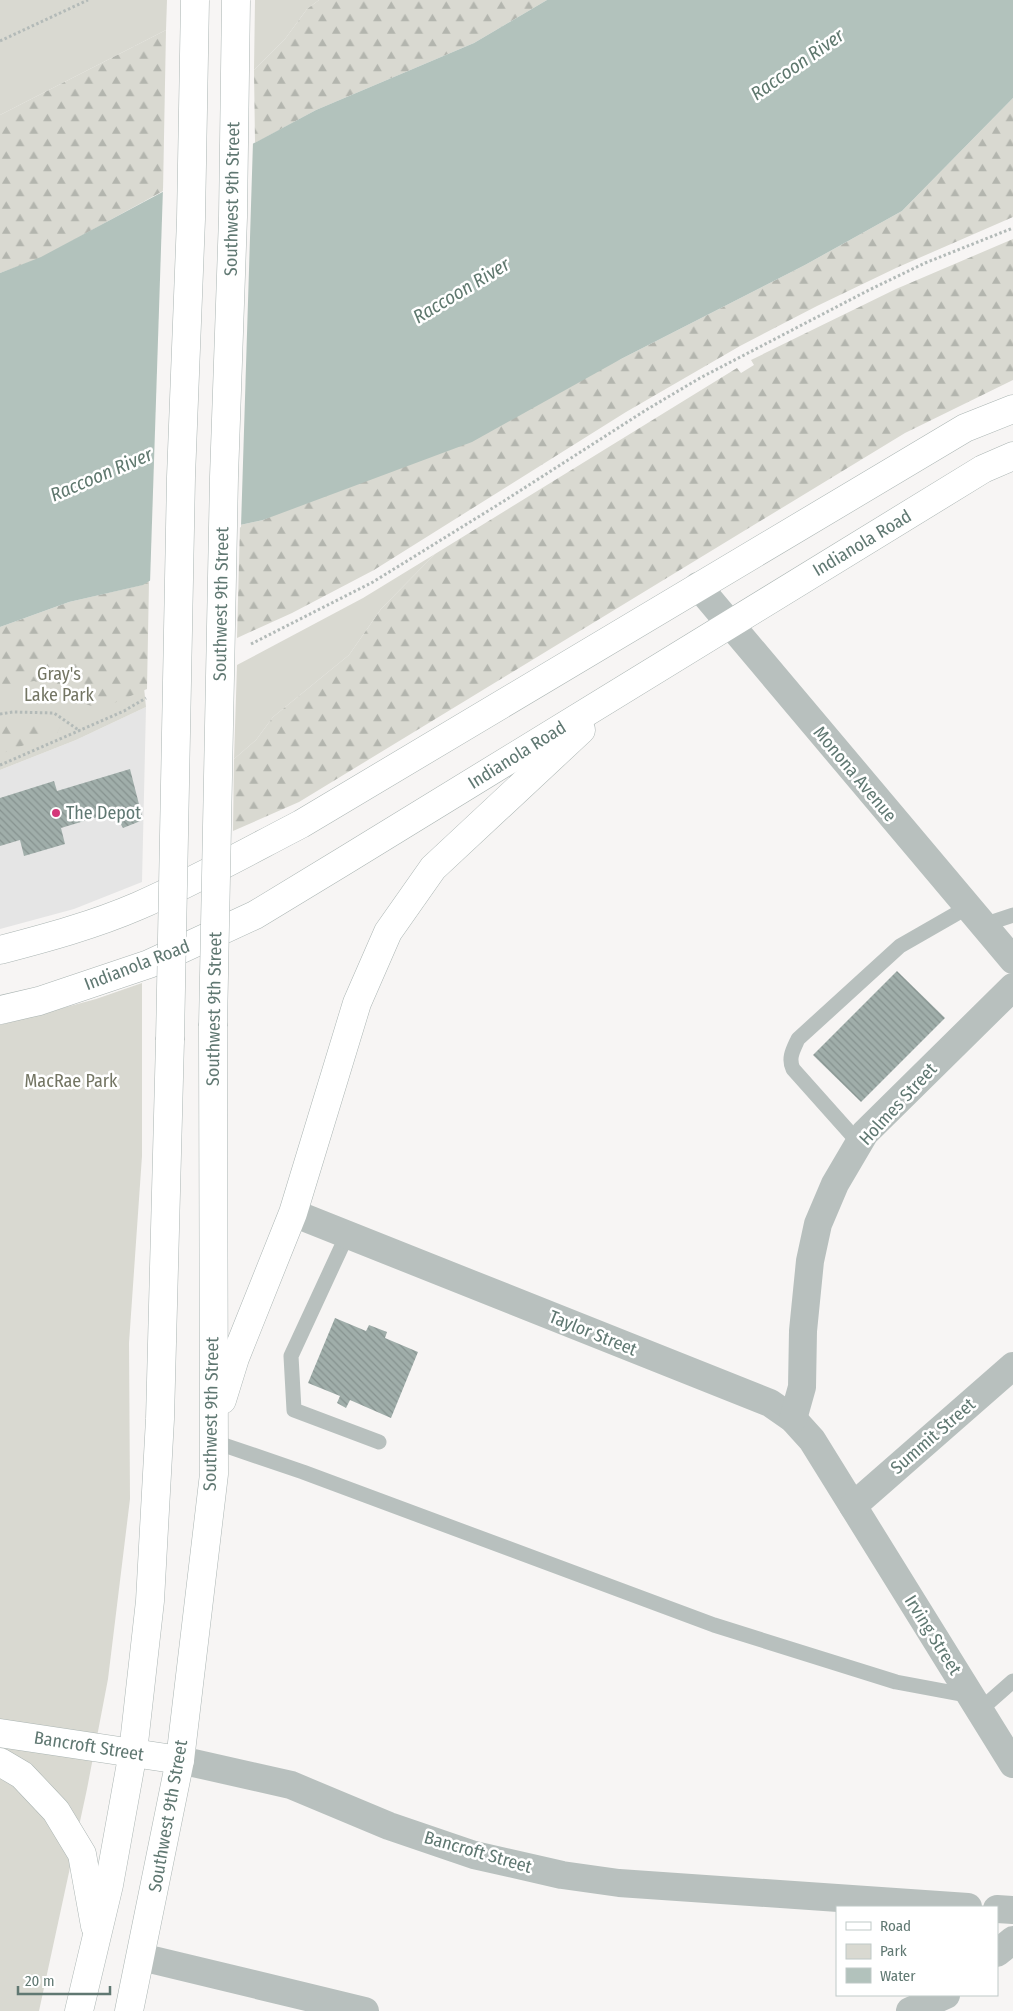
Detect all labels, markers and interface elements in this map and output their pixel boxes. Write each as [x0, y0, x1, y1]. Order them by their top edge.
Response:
water label: Raccoon River [746, 23, 850, 105]
street label: Southwest 9th Street [220, 122, 244, 276]
water label: Raccoon River [409, 252, 515, 328]
water label: Raccoon River [47, 442, 157, 506]
street label: Indianola Road [809, 505, 915, 581]
street label: Southwest 9th Street [209, 527, 233, 681]
park label: Gray's Lake Park [24, 663, 95, 706]
street label: Indianola Road [464, 716, 570, 794]
street label: Monona Avenue [809, 722, 901, 826]
place label: The Depot [66, 802, 141, 824]
marker: The Depot [50, 807, 62, 819]
street label: Southwest 9th Street [202, 932, 226, 1086]
street label: Indianola Road [81, 935, 193, 995]
street label: Holmes Street [854, 1058, 942, 1150]
park label: MacRae Park [25, 1070, 118, 1092]
street label: Taylor Street [546, 1305, 640, 1361]
street label: Southwest 9th Street [199, 1337, 223, 1491]
street label: Summit Street [886, 1393, 980, 1479]
street label: Irving Street [900, 1591, 966, 1679]
street label: Bancroft Street [32, 1726, 146, 1766]
street label: Southwest 9th Street [144, 1738, 192, 1894]
street label: Bancroft Street [422, 1826, 534, 1878]
legend [836, 1906, 998, 1996]
text: Road [880, 1917, 911, 1935]
text: Park [880, 1942, 907, 1960]
scale bar [18, 1964, 110, 1996]
text: Water [880, 1967, 916, 1985]
text: 20 m [25, 1972, 55, 1990]

